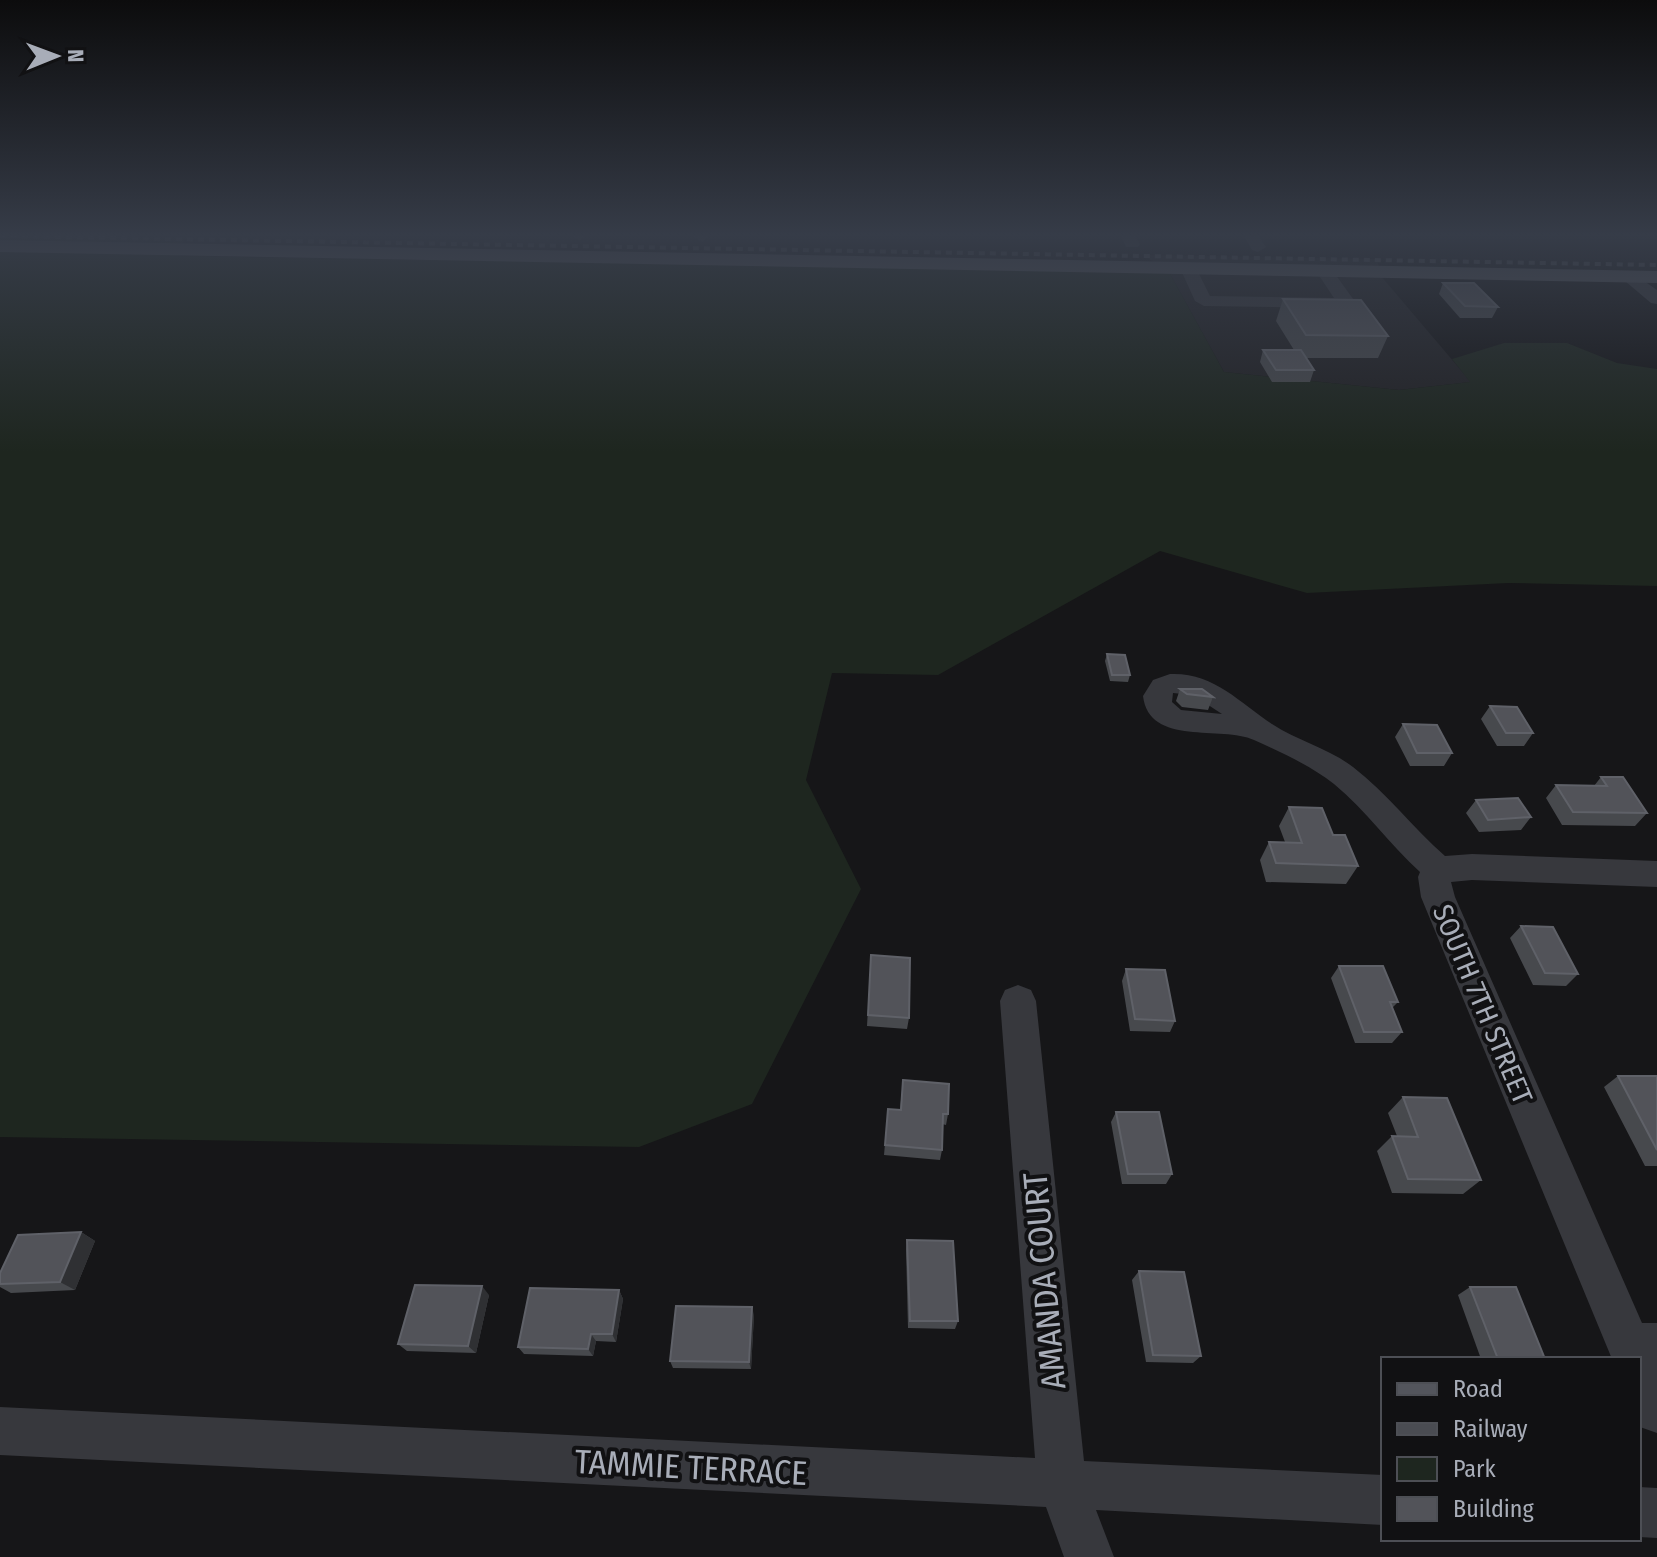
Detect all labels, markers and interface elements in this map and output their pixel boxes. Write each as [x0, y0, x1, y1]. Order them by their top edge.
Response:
north arrow [16, 16, 96, 96]
text: N [62, 49, 89, 62]
street label: SOUTH 7TH STREET [1426, 900, 1539, 1109]
street label: AMANDA COURT [1015, 1171, 1074, 1391]
legend [1381, 1357, 1641, 1541]
text: Road [1453, 1375, 1503, 1403]
text: Railway [1453, 1415, 1528, 1443]
street label: TAMMIE TERRACE [574, 1441, 808, 1494]
text: Park [1453, 1455, 1496, 1483]
text: Building [1453, 1495, 1535, 1523]

